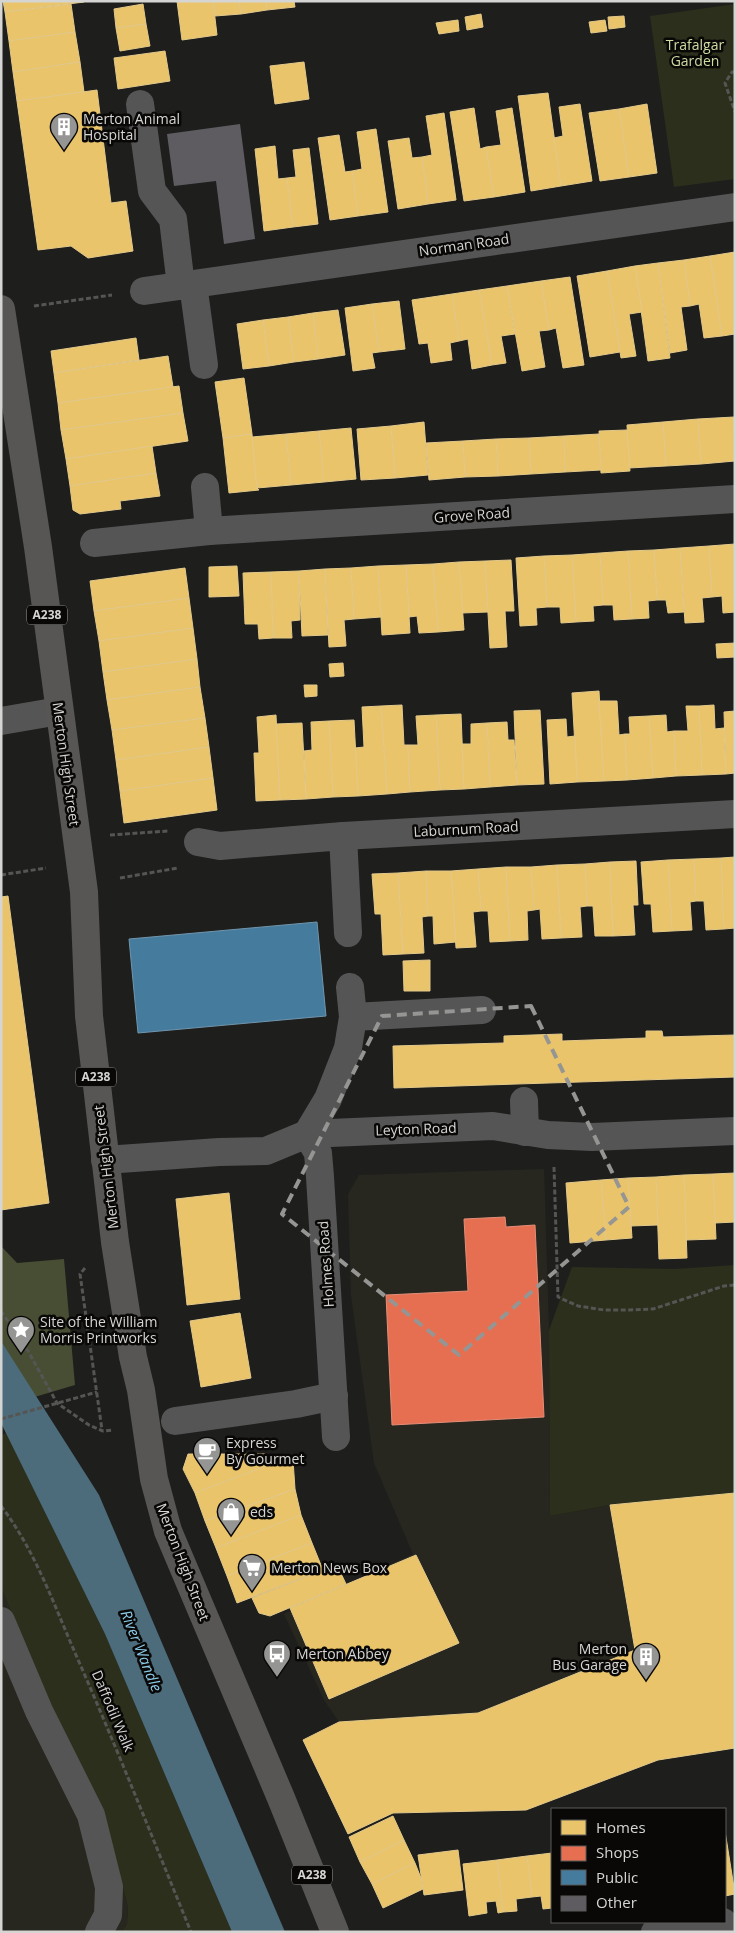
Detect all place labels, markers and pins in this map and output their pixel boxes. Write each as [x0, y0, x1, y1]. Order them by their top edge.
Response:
place label: Merton Animal Hospital [83, 109, 180, 144]
building icon: Merton Animal Hospital [49, 112, 79, 151]
place label: Site of the William Morris Printworks [40, 1312, 157, 1347]
place icon: Site of the William Morris Printworks [6, 1315, 36, 1354]
place label: Express By Gourmet [226, 1433, 304, 1468]
cafe icon: Express By Gourmet [192, 1436, 222, 1475]
shop icon: eds [216, 1497, 246, 1536]
place label: eds [250, 1502, 273, 1521]
supermarket icon: Merton News Box [237, 1553, 267, 1592]
place label: Merton News Box [271, 1558, 388, 1577]
bus stop icon: Merton Abbey [262, 1639, 292, 1678]
place label: Merton Bus Garage [552, 1639, 627, 1674]
building icon: Merton Bus Garage [631, 1642, 661, 1681]
place label: Merton Abbey [296, 1644, 390, 1663]

